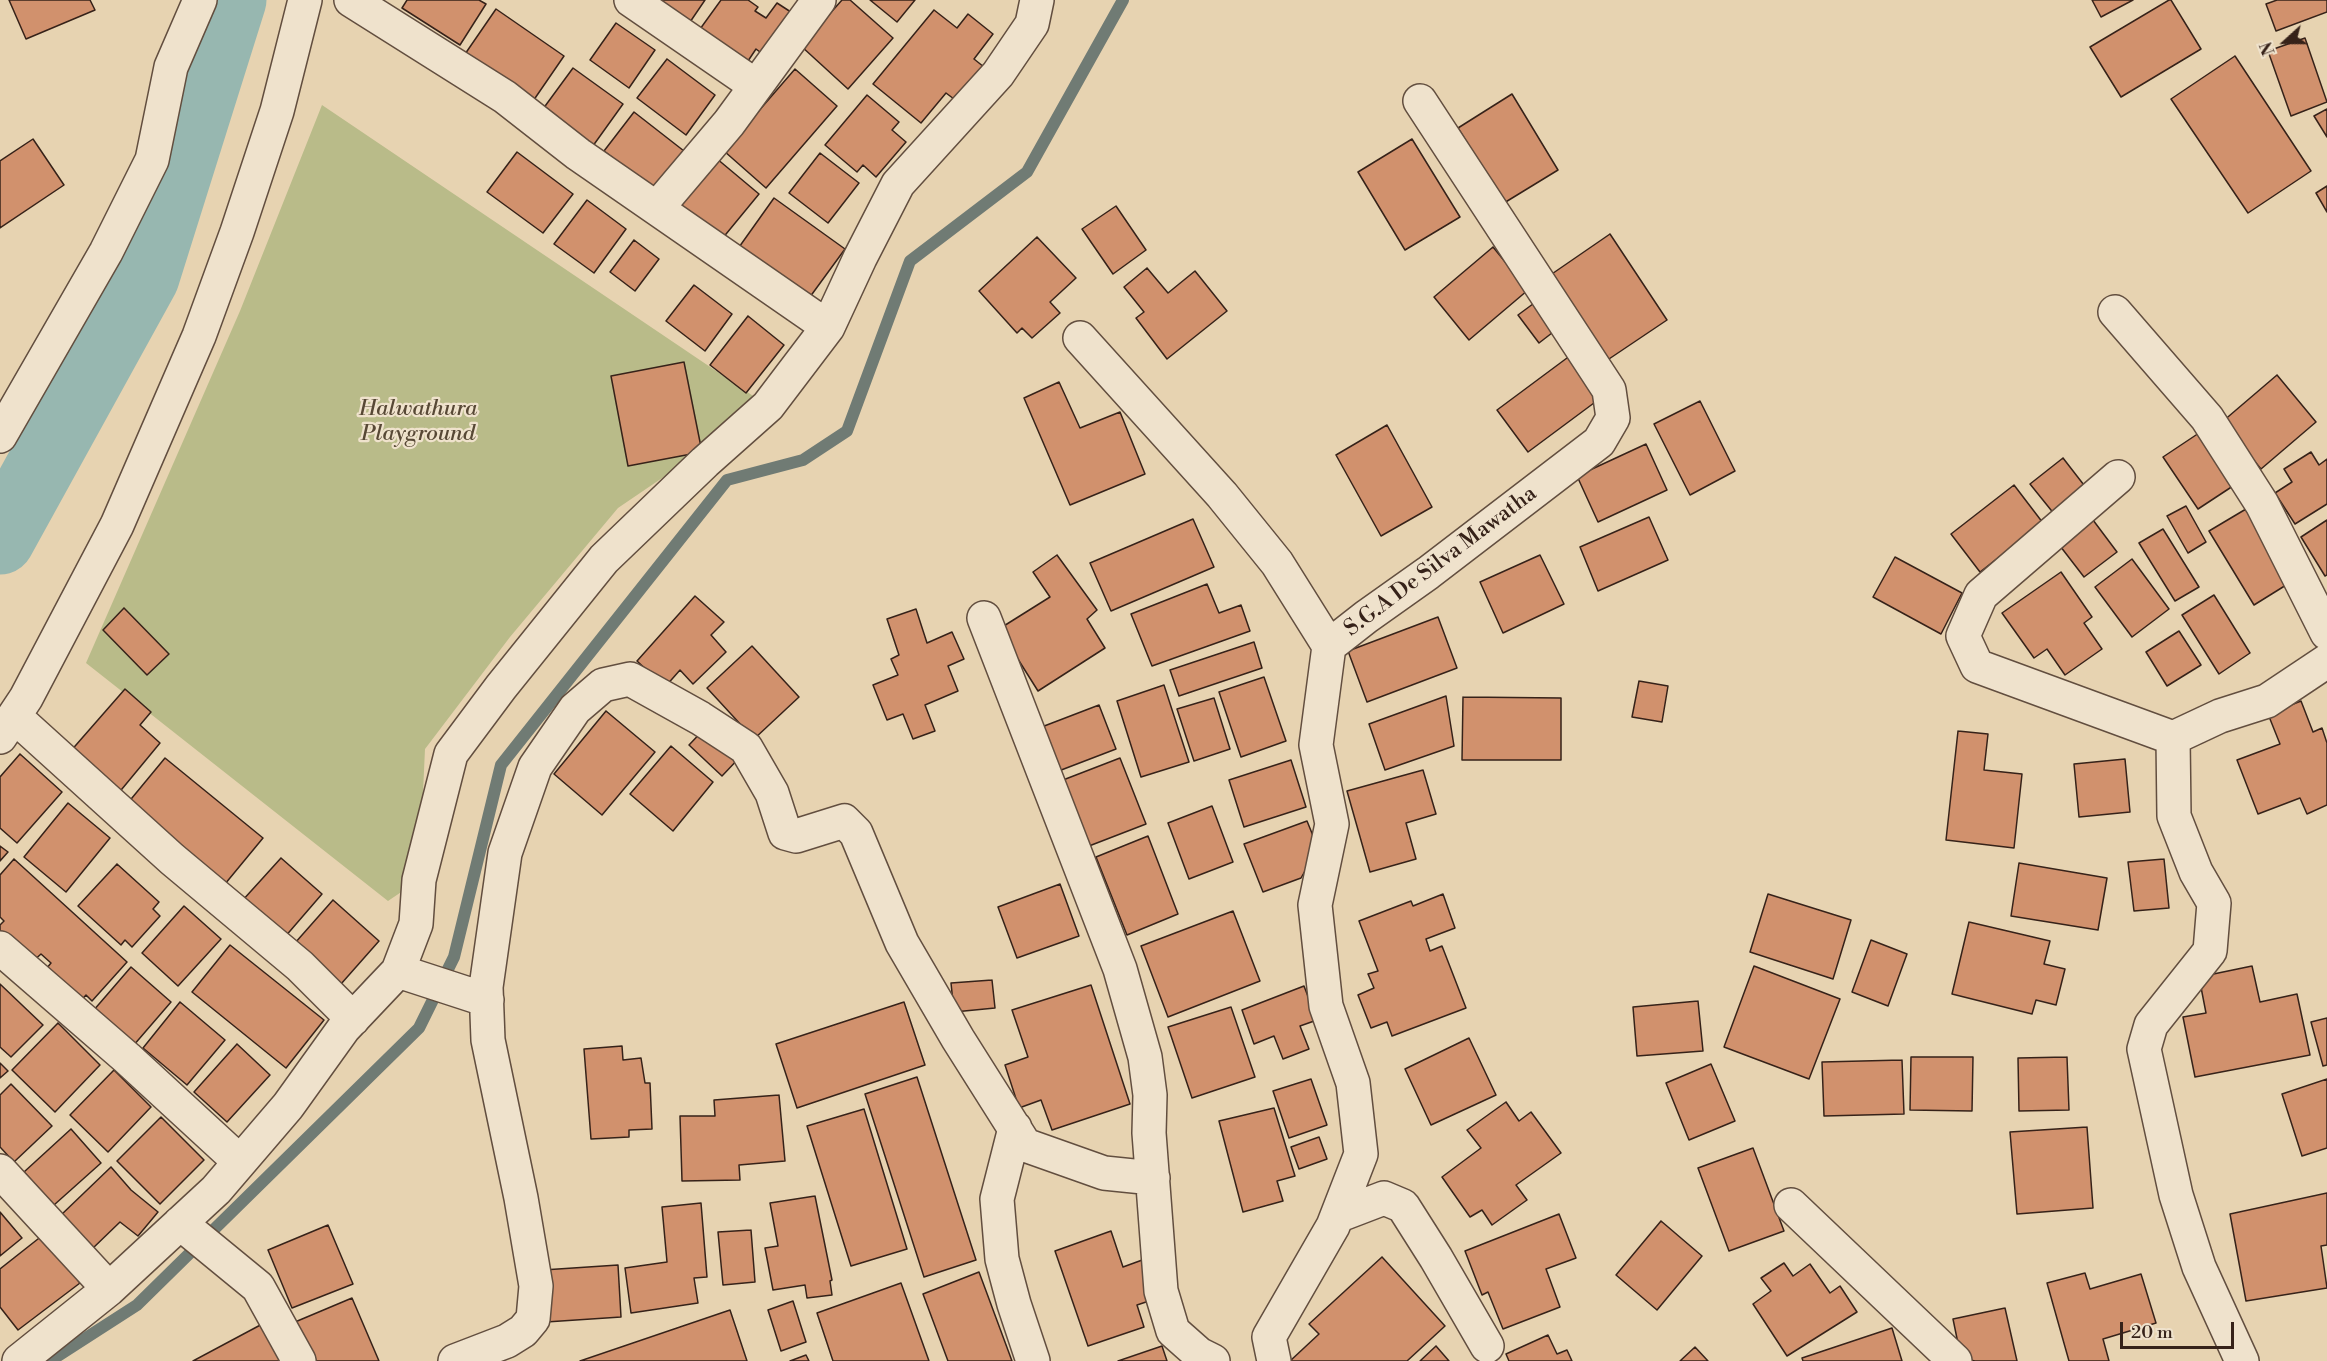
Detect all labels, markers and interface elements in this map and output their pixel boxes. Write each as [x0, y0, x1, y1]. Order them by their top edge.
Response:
north arrow [2255, 12, 2315, 72]
text: N [2257, 39, 2280, 58]
park label: Halwathura Playground [359, 397, 477, 448]
street label: S.G.A De Silva Mawatha [1340, 481, 1542, 643]
scale bar [2123, 1310, 2237, 1348]
text: 20 m [2131, 1321, 2173, 1344]

